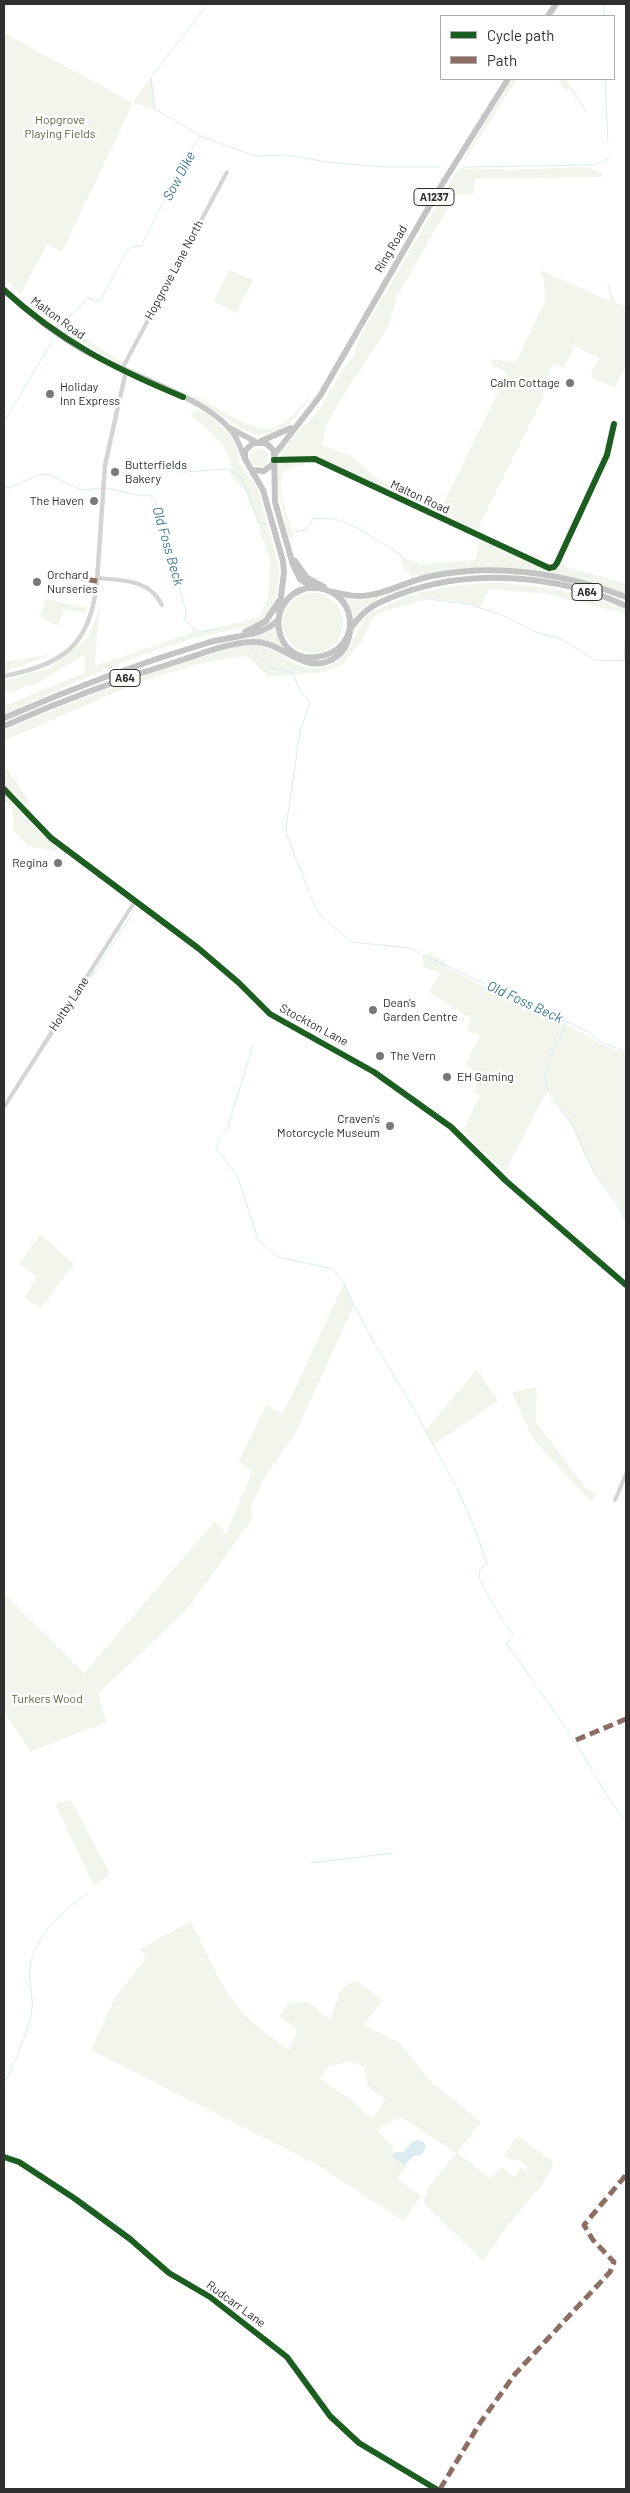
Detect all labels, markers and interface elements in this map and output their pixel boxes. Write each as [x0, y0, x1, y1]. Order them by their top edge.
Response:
legend [440, 15, 615, 80]
text: Cycle path [487, 26, 554, 44]
text: Path [487, 51, 517, 69]
park label: Hopgrove Playing Fields [24, 113, 96, 141]
water label: Sow Dike [159, 149, 199, 203]
road number: A1237 [414, 188, 454, 206]
street label: Hopgrove Lane North [142, 218, 206, 322]
street label: Ring Road [372, 223, 410, 275]
street label: Malton Road [28, 293, 88, 343]
place label: Calm Cottage [490, 376, 560, 390]
marker: Calm Cottage [564, 377, 576, 389]
place label: Holiday Inn Express [60, 380, 120, 408]
marker: Holiday Inn Express [44, 388, 56, 400]
place label: Butterfields Bakery [125, 458, 187, 486]
marker: Butterfields Bakery [109, 466, 121, 478]
street label: Malton Road [388, 477, 452, 517]
place label: The Haven [30, 494, 84, 508]
marker: The Haven [88, 495, 100, 507]
water label: Old Foss Beck [149, 505, 187, 587]
place label: Orchard Nurseries [47, 568, 98, 596]
marker: Orchard Nurseries [31, 576, 43, 588]
road number: A64 [572, 584, 602, 600]
road number: A64 [110, 670, 140, 686]
place label: Regina [12, 856, 48, 870]
marker: Regina [52, 857, 64, 869]
street label: Holtby Lane [46, 974, 92, 1034]
water label: Old Foss Beck [485, 977, 565, 1027]
place label: Dean's Garden Centre [383, 996, 458, 1024]
street label: Stockton Lane [277, 1001, 351, 1049]
marker: Dean's Garden Centre [367, 1004, 379, 1016]
place label: The Vern [390, 1049, 436, 1063]
marker: The Vern [374, 1050, 386, 1062]
place label: EH Gaming [457, 1070, 514, 1084]
marker: EH Gaming [441, 1071, 453, 1083]
place label: Craven's Motorcycle Museum [277, 1112, 380, 1140]
marker: Craven's Motorcycle Museum [384, 1120, 396, 1132]
park label: Turkers Wood [11, 1692, 83, 1706]
street label: Rudcarr Lane [204, 2278, 268, 2330]

